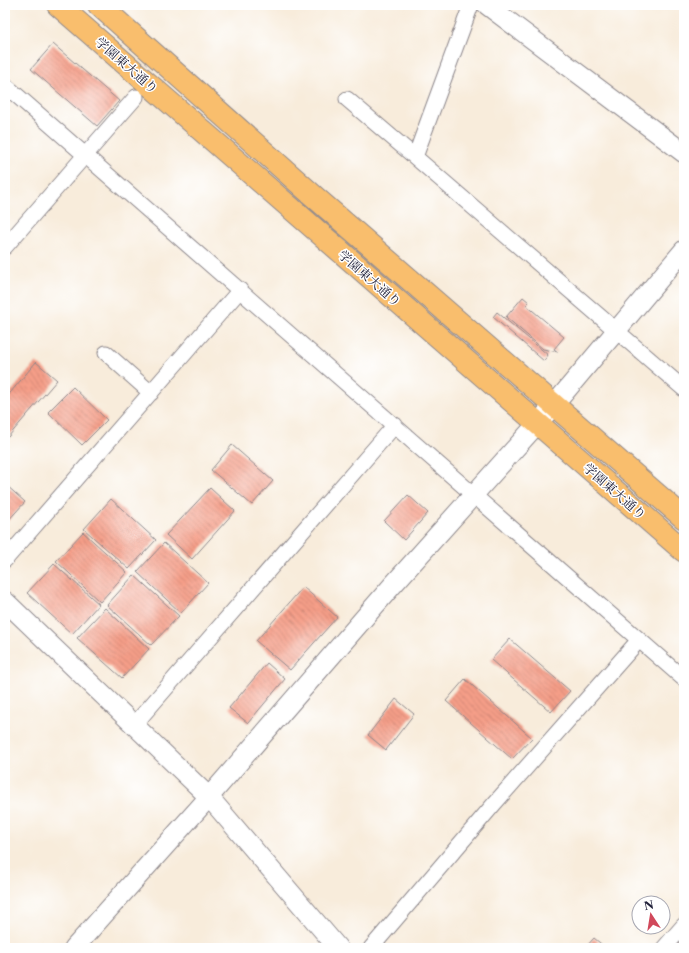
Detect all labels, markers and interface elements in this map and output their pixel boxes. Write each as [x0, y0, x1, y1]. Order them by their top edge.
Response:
street label: 学園東大通り [92, 33, 162, 97]
street label: 学園東大通り [335, 246, 405, 310]
street label: 学園東大通り [580, 459, 650, 523]
north arrow [631, 895, 671, 935]
text: N [643, 897, 655, 913]

